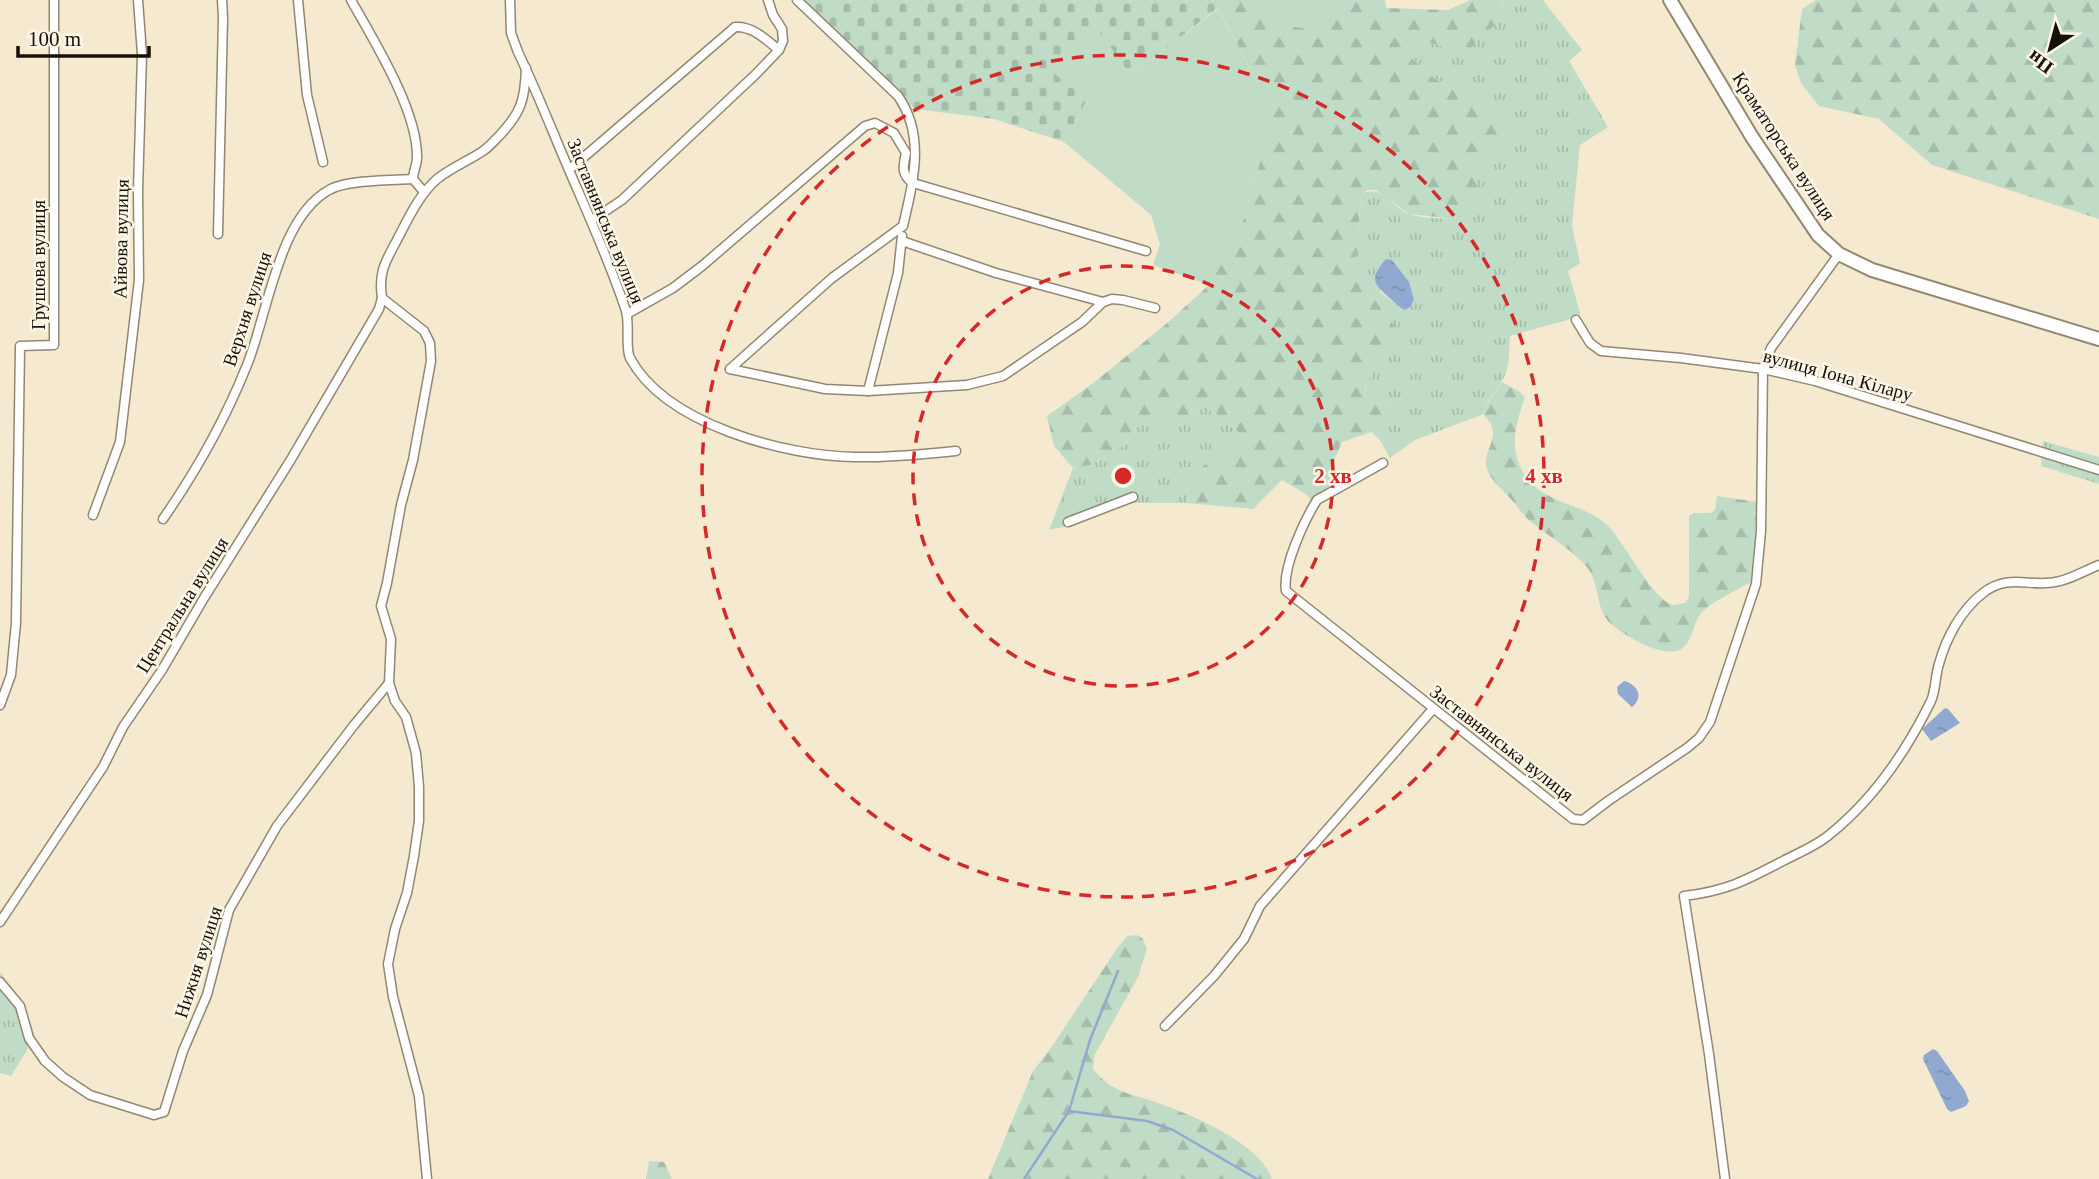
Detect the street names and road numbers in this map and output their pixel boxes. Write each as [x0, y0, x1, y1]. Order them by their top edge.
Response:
street label: Краматорська вулиця [1728, 68, 1840, 224]
street label: Заставнянська вулиця [563, 135, 649, 307]
street label: Айвова вулиця [109, 179, 133, 299]
street label: Грушова вулиця [28, 200, 49, 330]
street label: Верхня вулиця [219, 249, 275, 369]
street label: вулиця Іона Кілару [1761, 345, 1916, 405]
street label: Центральна вулиця [132, 533, 232, 677]
street label: Заставнянська вулиця [1426, 680, 1578, 806]
street label: Нижня вулиця [170, 903, 226, 1021]

